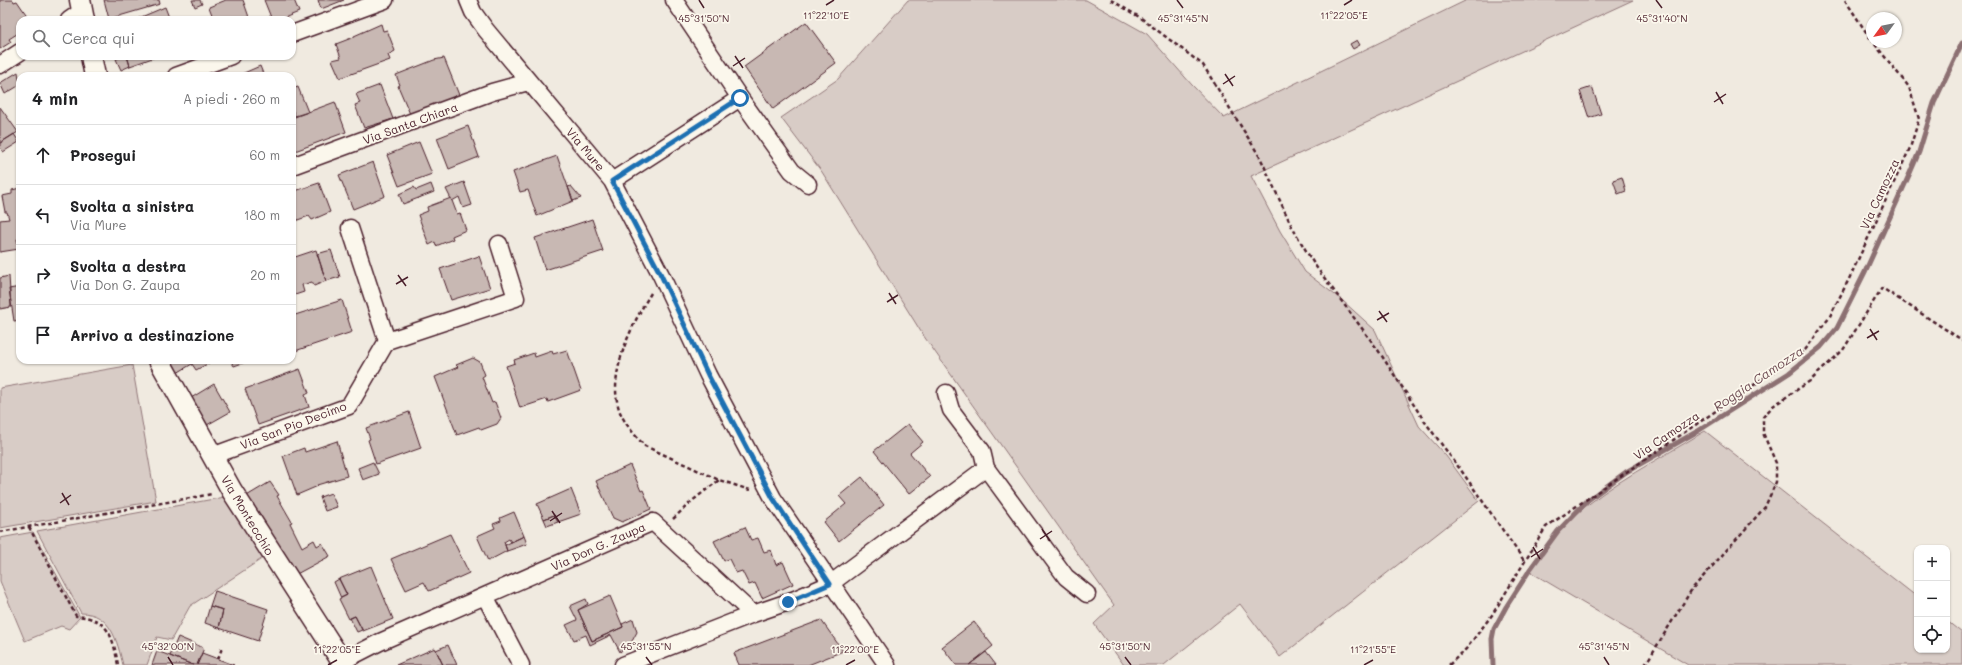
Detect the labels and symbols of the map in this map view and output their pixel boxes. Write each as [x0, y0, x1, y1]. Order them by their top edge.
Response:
text: 11°22'10"E [803, 8, 849, 22]
text: 11°22'05"E [1320, 8, 1368, 22]
text: 45°31'50"N [679, 11, 730, 25]
text: 45°31'45"N [1158, 11, 1208, 25]
text: 45°31'40"N [1636, 11, 1688, 25]
north arrow [1866, 12, 1902, 48]
route start [731, 89, 749, 107]
street label: Via Santa Chiara [360, 98, 460, 148]
street label: Via Mure [563, 124, 609, 174]
street label: Via Camozza [1856, 156, 1902, 232]
water label: Roggia Camozza [1710, 341, 1806, 415]
street label: Via San Pio Decimo [238, 397, 348, 453]
street label: Via Camozza [1630, 407, 1702, 463]
street label: Via Montecchio [218, 472, 278, 558]
street label: Via Don G. Zaupa [548, 518, 648, 574]
route end [779, 593, 797, 611]
text: 45°32'00"N [142, 639, 194, 653]
text: 45°31'55"N [621, 639, 671, 653]
text: 45°31'50"N [1100, 639, 1151, 653]
text: 45°31'45"N [1579, 639, 1629, 653]
text: 11°22'05"E [313, 642, 361, 656]
text: 11°22'00"E [831, 642, 879, 656]
text: 11°21'55"E [1350, 642, 1396, 656]

